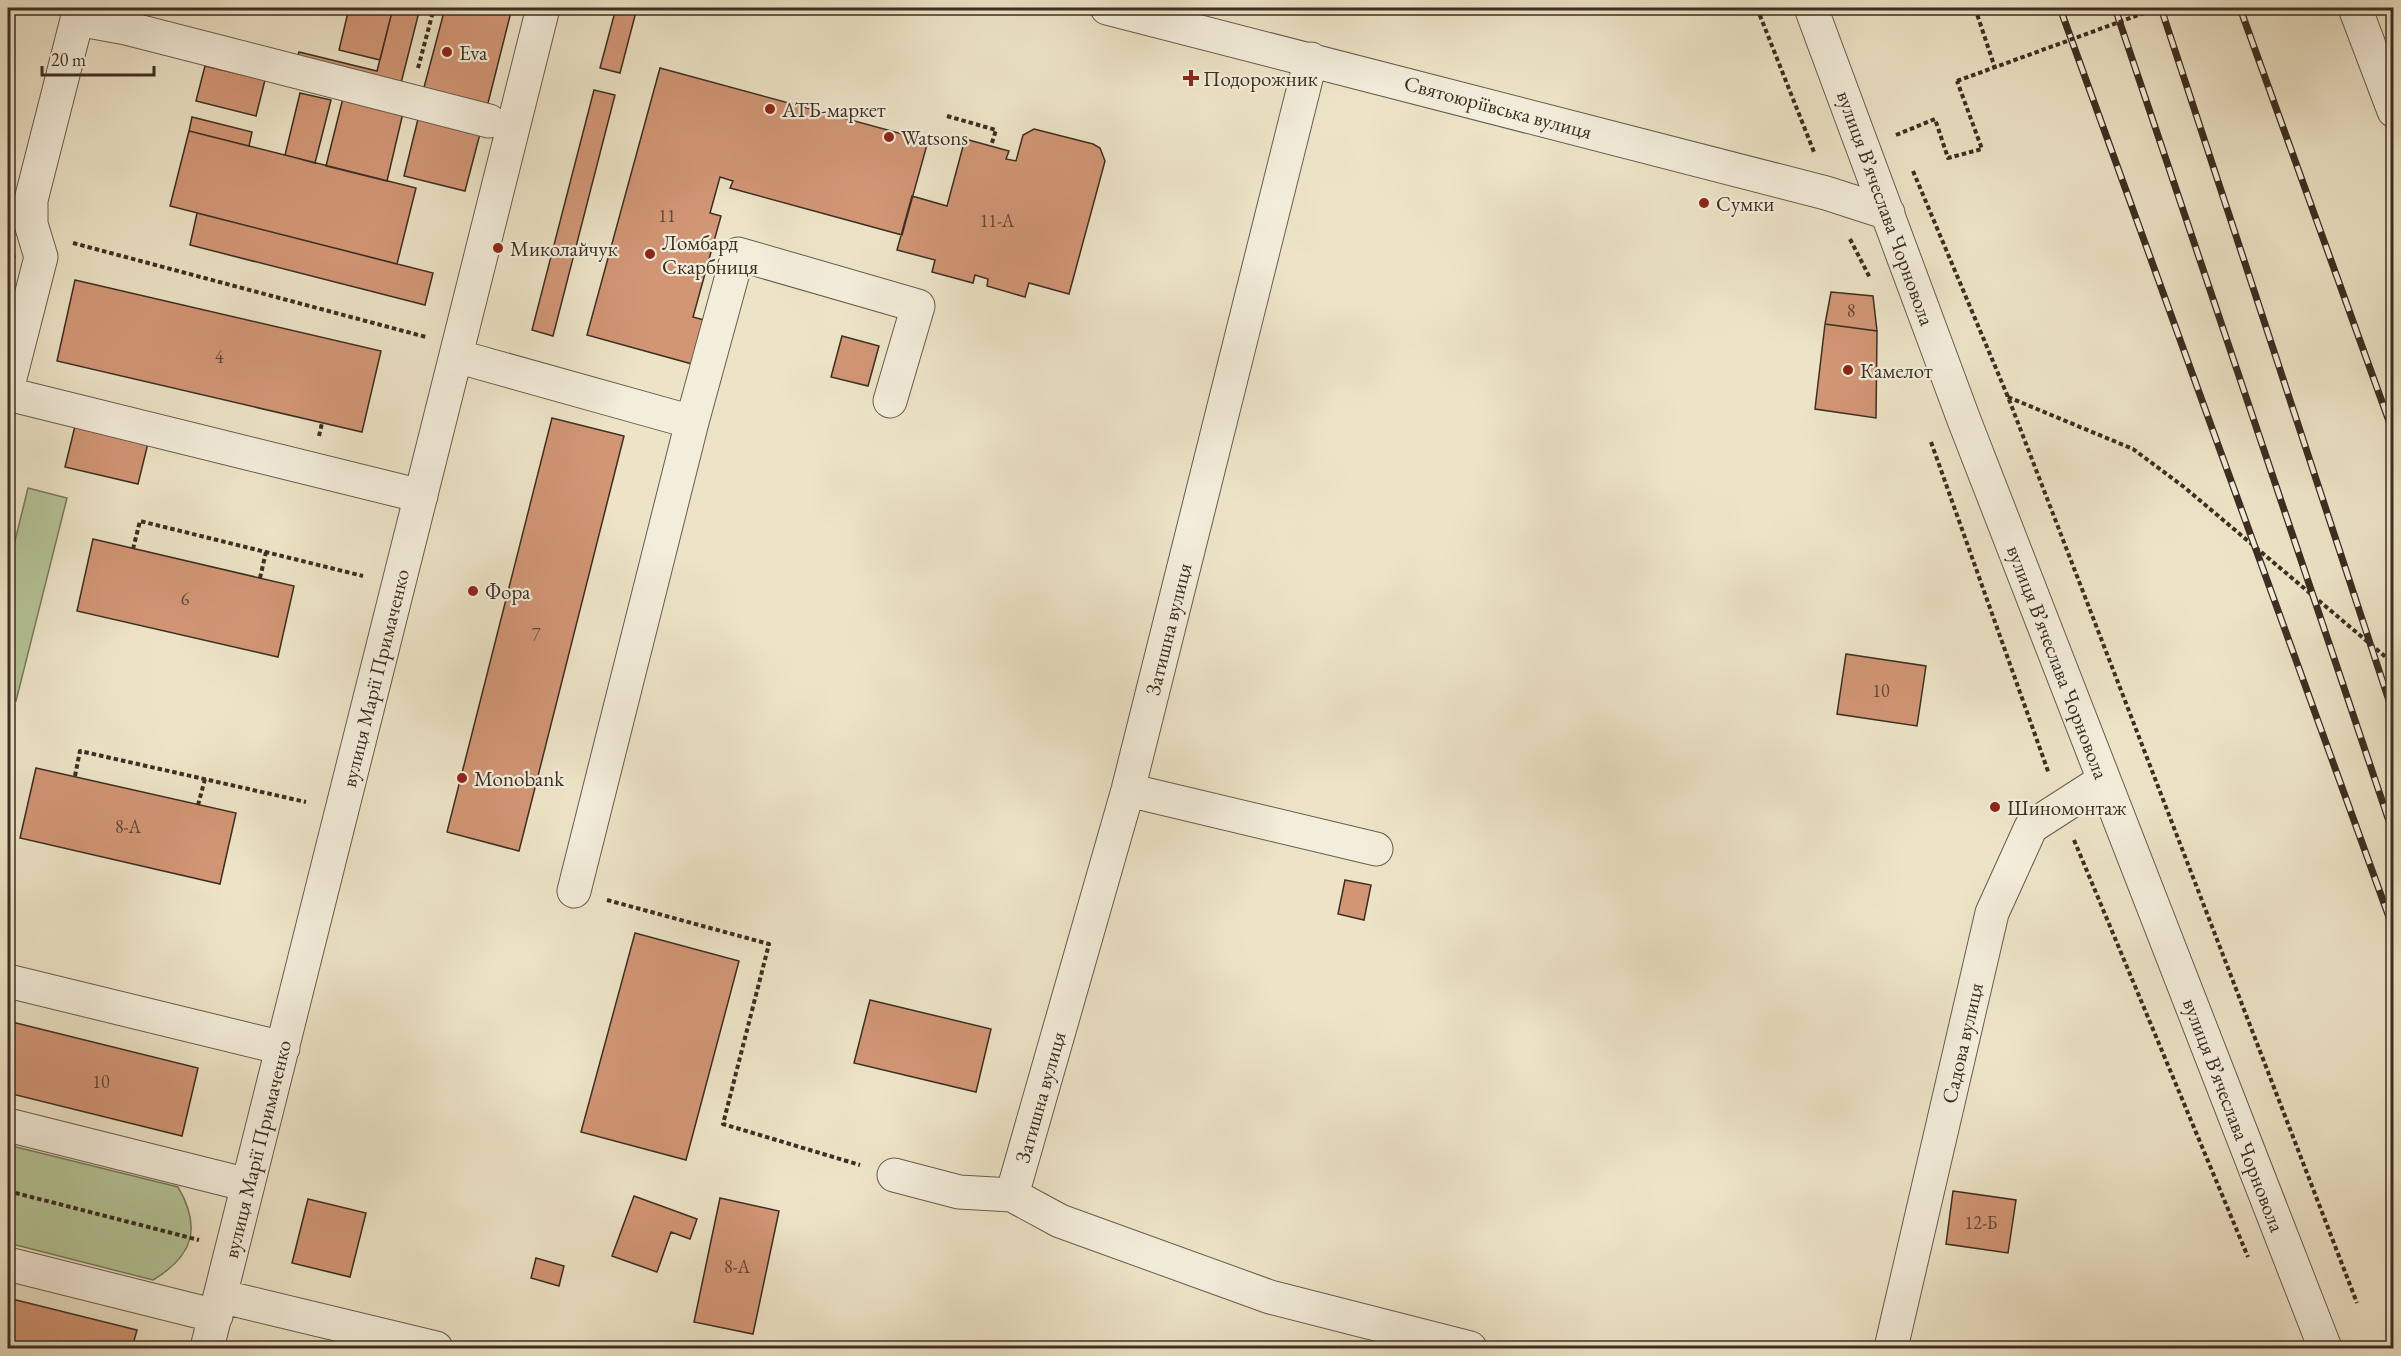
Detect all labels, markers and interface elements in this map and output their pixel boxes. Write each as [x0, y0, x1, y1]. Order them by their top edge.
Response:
scale bar [42, 39, 154, 77]
place label: Eva [459, 39, 488, 66]
marker: Eva [440, 45, 454, 59]
text: 20 m [51, 48, 86, 71]
place label: Подорожник [1203, 65, 1318, 92]
street label: Святоюріївська вулиця [1401, 69, 1595, 145]
marker: Подорожник [1184, 71, 1198, 85]
street label: вулиця Вʼячеслава Чорновола [1831, 87, 1941, 330]
place label: АТБ-маркет [781, 96, 886, 123]
marker: АТБ-маркет [763, 102, 777, 116]
place label: Watsons [901, 124, 968, 151]
marker: Watsons [882, 130, 896, 144]
place label: Сумки [1716, 190, 1774, 217]
marker: Сумки [1697, 196, 1711, 210]
house number: 11 [658, 204, 676, 227]
house number: 11-А [980, 209, 1015, 232]
place label: Ломбард Скарбниця [662, 229, 758, 280]
place label: Миколайчук [510, 235, 618, 262]
marker: Миколайчук [491, 241, 505, 255]
marker: Ломбард Скарбниця [643, 247, 657, 261]
house number: 8 [1847, 299, 1855, 322]
house number: 4 [215, 345, 224, 368]
place label: Камелот [1860, 357, 1933, 384]
marker: Камелот [1841, 363, 1855, 377]
street label: вулиця Вʼячеслава Чорновола [2001, 541, 2115, 783]
street label: Затишна вулиця [1139, 560, 1197, 698]
street label: вулиця Марії Примаченко [335, 566, 415, 790]
place label: Фора [485, 578, 531, 605]
marker: Фора [466, 584, 480, 598]
house number: 6 [181, 587, 190, 610]
house number: 7 [532, 623, 541, 646]
house number: 10 [1872, 679, 1890, 702]
place label: Monobank [474, 765, 565, 792]
marker: Monobank [455, 771, 469, 785]
place label: Шиномонтаж [2007, 794, 2127, 821]
marker: Шиномонтаж [1988, 800, 2002, 814]
house number: 8-А [115, 815, 142, 838]
street label: Садова вулиця [1935, 980, 1989, 1106]
street label: вулиця Вʼячеслава Чорновола [2177, 994, 2291, 1236]
street label: Затишна вулиця [1008, 1028, 1072, 1166]
street label: вулиця Марії Примаченко [217, 1037, 297, 1261]
house number: 10 [92, 1070, 110, 1093]
house number: 12-Б [1965, 1211, 1997, 1234]
house number: 8-А [724, 1255, 751, 1278]

